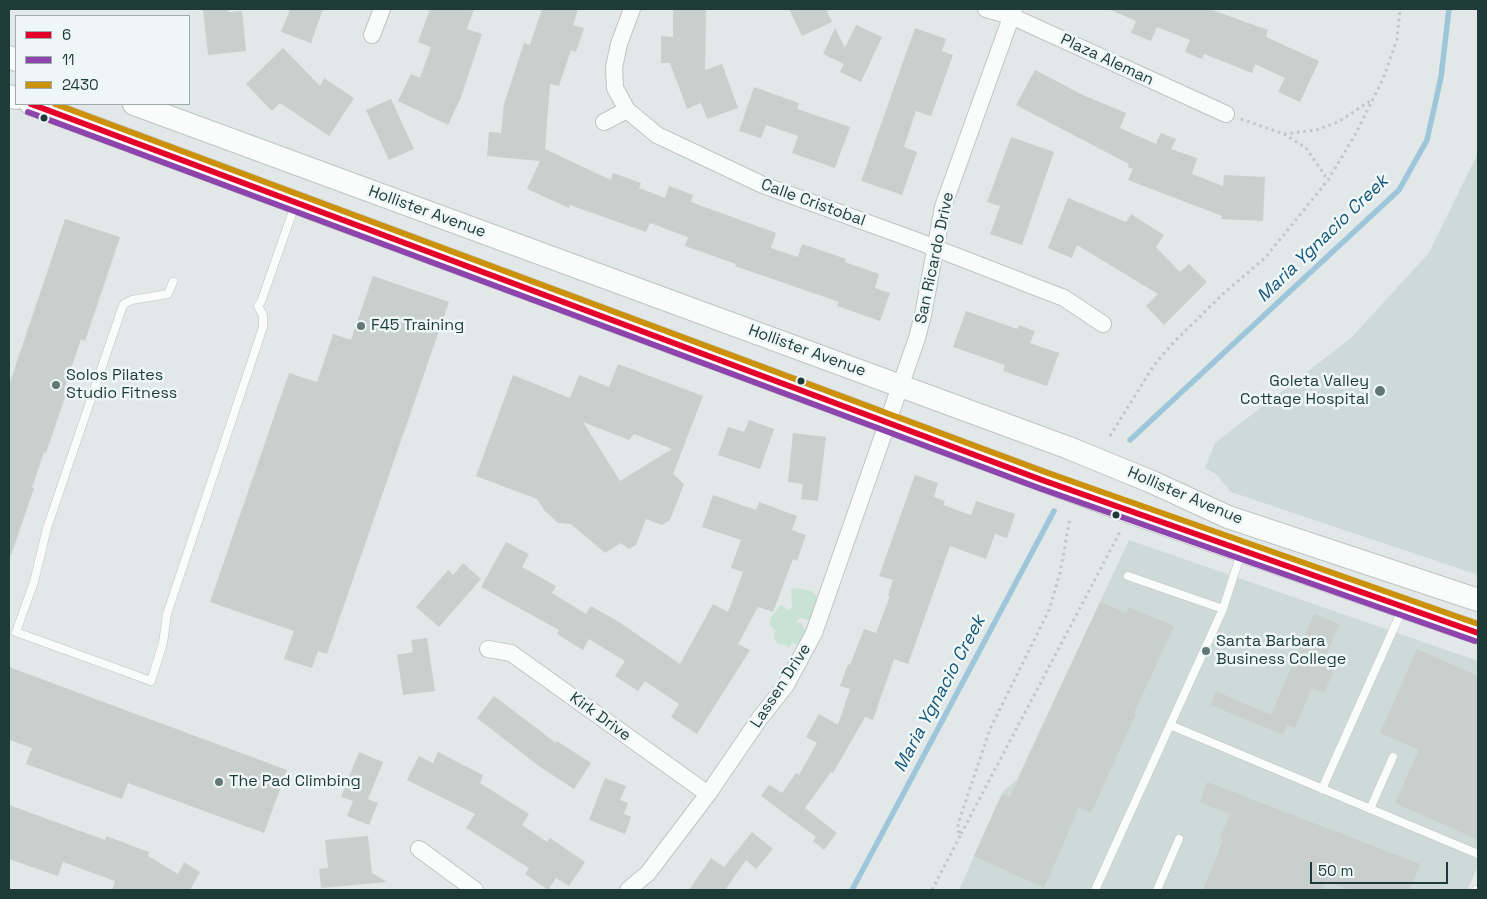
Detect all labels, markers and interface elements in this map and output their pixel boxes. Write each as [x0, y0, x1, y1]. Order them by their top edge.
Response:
legend [15, 15, 190, 105]
text: 6 [62, 25, 71, 44]
street label: Plaza Aleman [1057, 30, 1157, 90]
text: 11 [62, 50, 75, 69]
text: 2430 [62, 75, 99, 94]
unlabelled marker [39, 113, 49, 123]
water label: Maria Ygnacio Creek [1253, 171, 1393, 307]
street label: Calle Cristobal [758, 175, 868, 231]
street label: Hollister Avenue [366, 182, 488, 242]
street label: San Ricardo Drive [912, 190, 958, 326]
place label: F45 Training [371, 316, 464, 336]
marker: F45 Training [355, 320, 367, 332]
street label: Hollister Avenue [746, 321, 868, 381]
place label: Solos Pilates Studio Fitness [66, 366, 177, 404]
place label: Goleta Valley Cottage Hospital [1240, 372, 1369, 410]
unlabelled marker [796, 376, 806, 386]
marker: Solos Pilates Studio Fitness [50, 379, 62, 391]
marker: Goleta Valley Cottage Hospital [1373, 384, 1387, 398]
street label: Hollister Avenue [1124, 463, 1246, 529]
unlabelled marker [1111, 510, 1121, 520]
water label: Maria Ygnacio Creek [890, 612, 990, 776]
place label: Santa Barbara Business College [1216, 632, 1346, 670]
street label: Lassen Drive [747, 640, 815, 732]
marker: Santa Barbara Business College [1200, 645, 1212, 657]
street label: Kirk Drive [566, 688, 634, 746]
place label: The Pad Climbing [229, 772, 361, 792]
marker: The Pad Climbing [213, 776, 225, 788]
scale bar [1312, 852, 1450, 884]
text: 50 m [1318, 861, 1353, 880]

